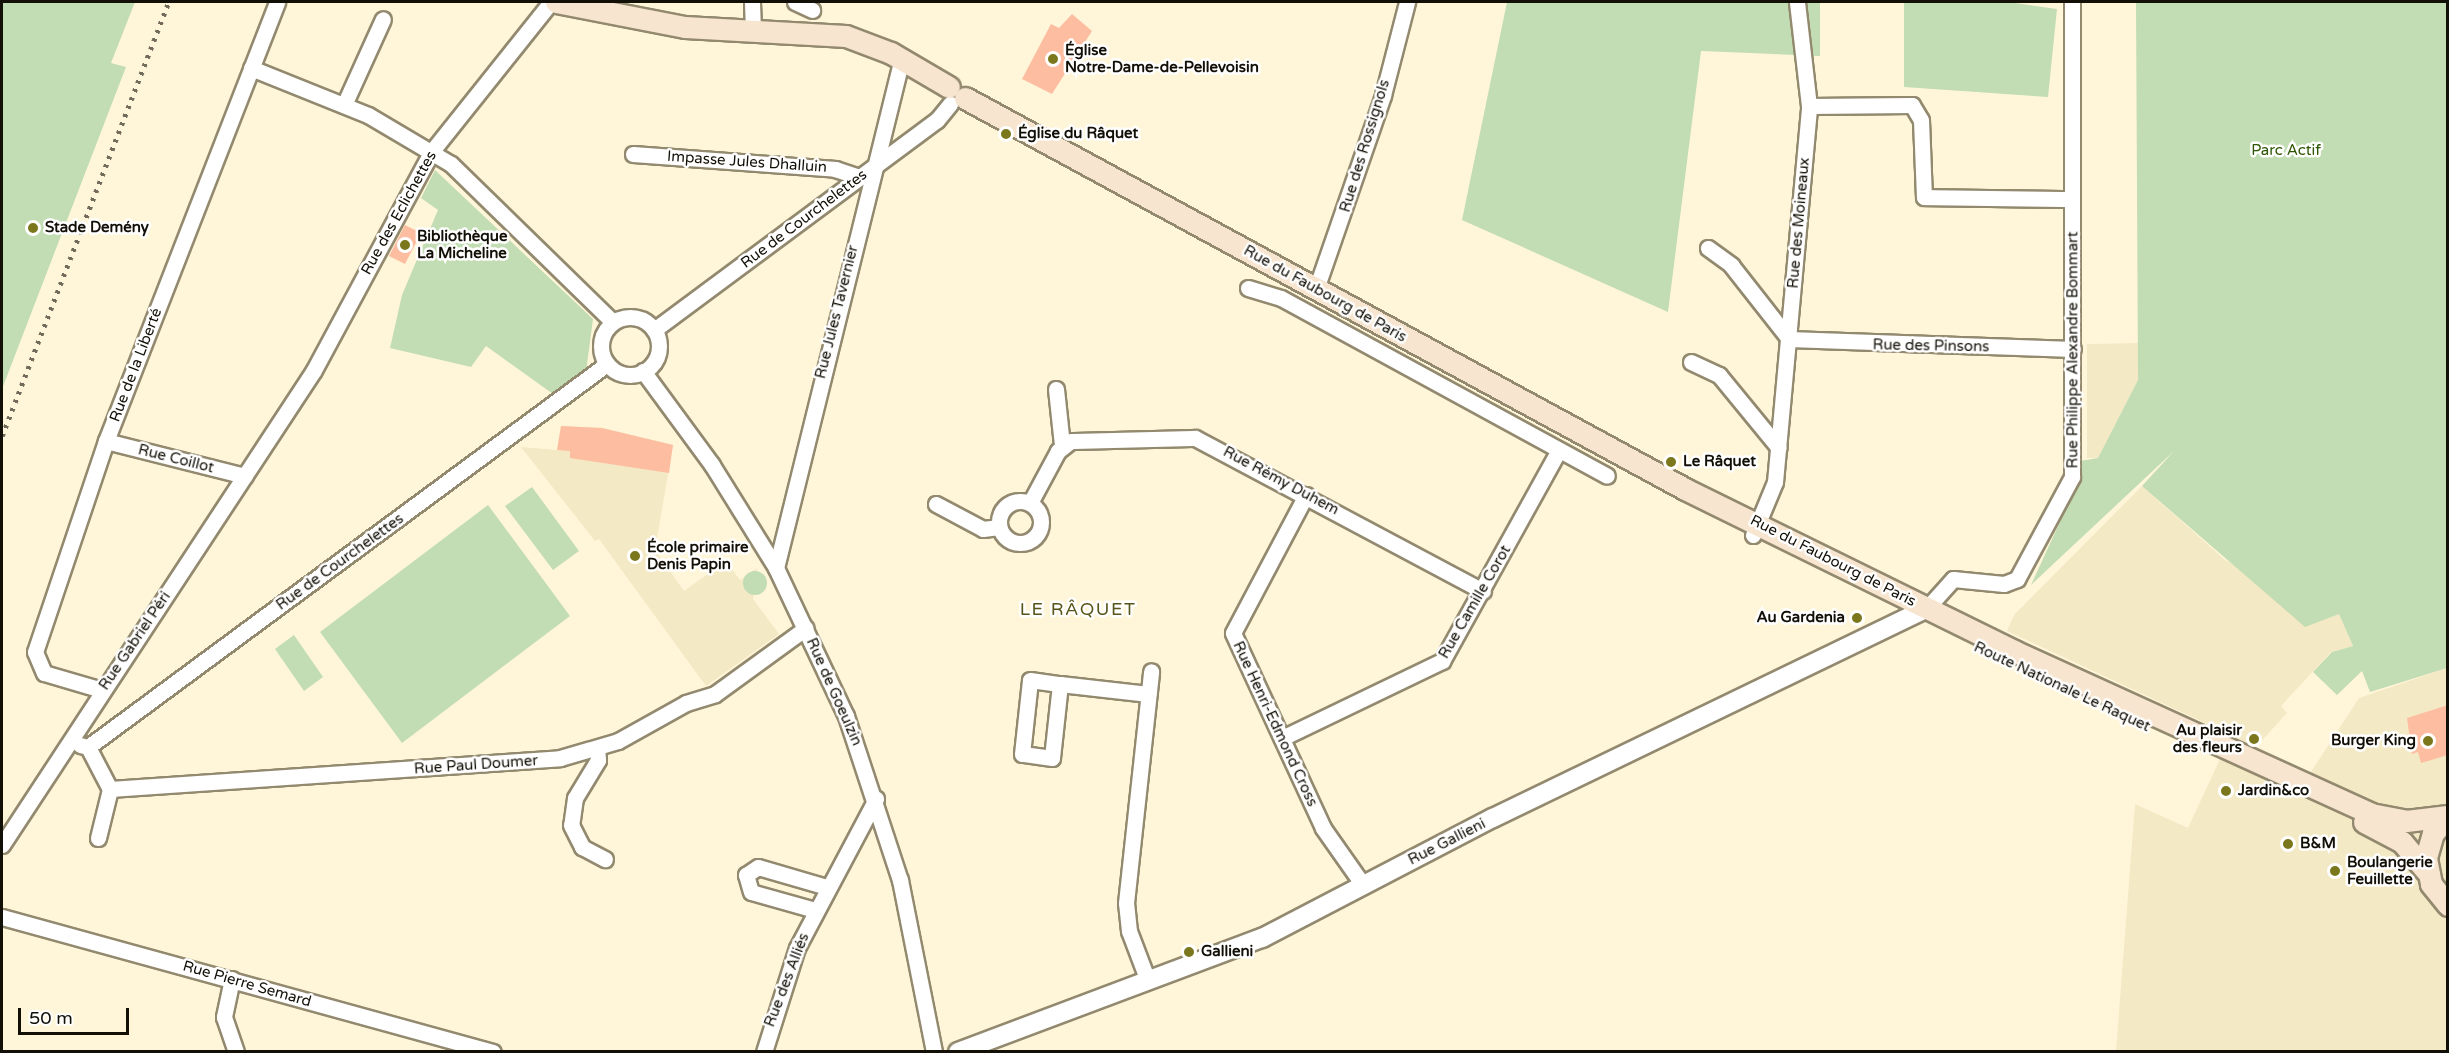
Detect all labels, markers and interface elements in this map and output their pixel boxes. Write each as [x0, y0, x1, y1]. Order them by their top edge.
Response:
place label: Église Notre-Dame-de-Pellevoisin [1065, 41, 1259, 76]
marker: Église Notre-Dame-de-Pellevoisin [1046, 52, 1060, 66]
street label: Rue des Rossignols [1336, 77, 1394, 215]
place label: Église du Râquet [1018, 125, 1138, 143]
marker: Église du Râquet [999, 127, 1013, 141]
park label: Parc Actif [2251, 142, 2321, 160]
street label: Impasse Jules Dhalluin [666, 147, 828, 177]
street label: Rue des Eclichettes [357, 148, 441, 278]
street label: Rue des Moineaux [1784, 157, 1814, 289]
street label: Rue de Courchelettes [738, 166, 870, 272]
place label: Stade Demény [45, 219, 149, 237]
marker: Stade Demény [26, 221, 40, 235]
place label: Bibliothèque La Micheline [417, 227, 507, 262]
street label: Rue Philippe Alexandre Bommart [2064, 231, 2082, 469]
marker: Bibliothèque La Micheline [398, 238, 412, 252]
street label: Rue du Faubourg de Paris [1240, 242, 1410, 346]
street label: Rue Jules Tavernier [812, 243, 862, 381]
street label: Rue de la Liberté [106, 306, 166, 424]
street label: Rue des Pinsons [1872, 336, 1990, 356]
street label: Rue Coillot [136, 441, 216, 477]
street label: Rue Rémy Duhem [1220, 443, 1342, 519]
place label: Le Râquet [1683, 453, 1756, 471]
marker: Le Râquet [1664, 455, 1678, 469]
street label: Rue de Courchelettes [273, 510, 407, 614]
street label: Rue du Faubourg de Paris [1747, 511, 1919, 611]
place label: École primaire Denis Papin [647, 538, 748, 573]
street label: Rue Camille Corot [1435, 542, 1515, 662]
marker: École primaire Denis Papin [628, 549, 642, 563]
street label: Rue Gabriel Péri [95, 588, 175, 694]
district label: LE RÂQUET [1020, 598, 1136, 620]
place label: Au Gardenia [1756, 609, 1845, 627]
marker: Au Gardenia [1850, 611, 1864, 625]
street label: Rue de Goeulzin [802, 635, 866, 749]
street label: Route Nationale Le Raquet [1971, 638, 2153, 736]
street label: Rue Henri-Edmond Cross [1229, 639, 1321, 809]
place label: Au plaisir des fleurs [2173, 721, 2242, 756]
marker: Au plaisir des fleurs [2247, 732, 2261, 746]
place label: Burger King [2331, 732, 2416, 750]
marker: Burger King [2421, 734, 2435, 748]
street label: Rue Paul Doumer [413, 752, 539, 778]
place label: Jardin&co [2238, 782, 2309, 800]
marker: Jardin&co [2219, 784, 2233, 798]
street label: Rue Gallieni [1405, 815, 1489, 869]
place label: B&M [2300, 835, 2336, 853]
marker: B&M [2281, 837, 2295, 851]
place label: Boulangerie Feuillette [2347, 853, 2433, 888]
marker: Boulangerie Feuillette [2328, 864, 2342, 878]
street label: Rue des Alliés [761, 930, 813, 1030]
place label: Gallieni [1201, 943, 1253, 961]
marker: Gallieni [1182, 945, 1196, 959]
street label: Rue Pierre Semard [181, 957, 313, 1011]
scale bar [21, 996, 132, 1034]
text: 50 m [29, 1007, 73, 1029]

